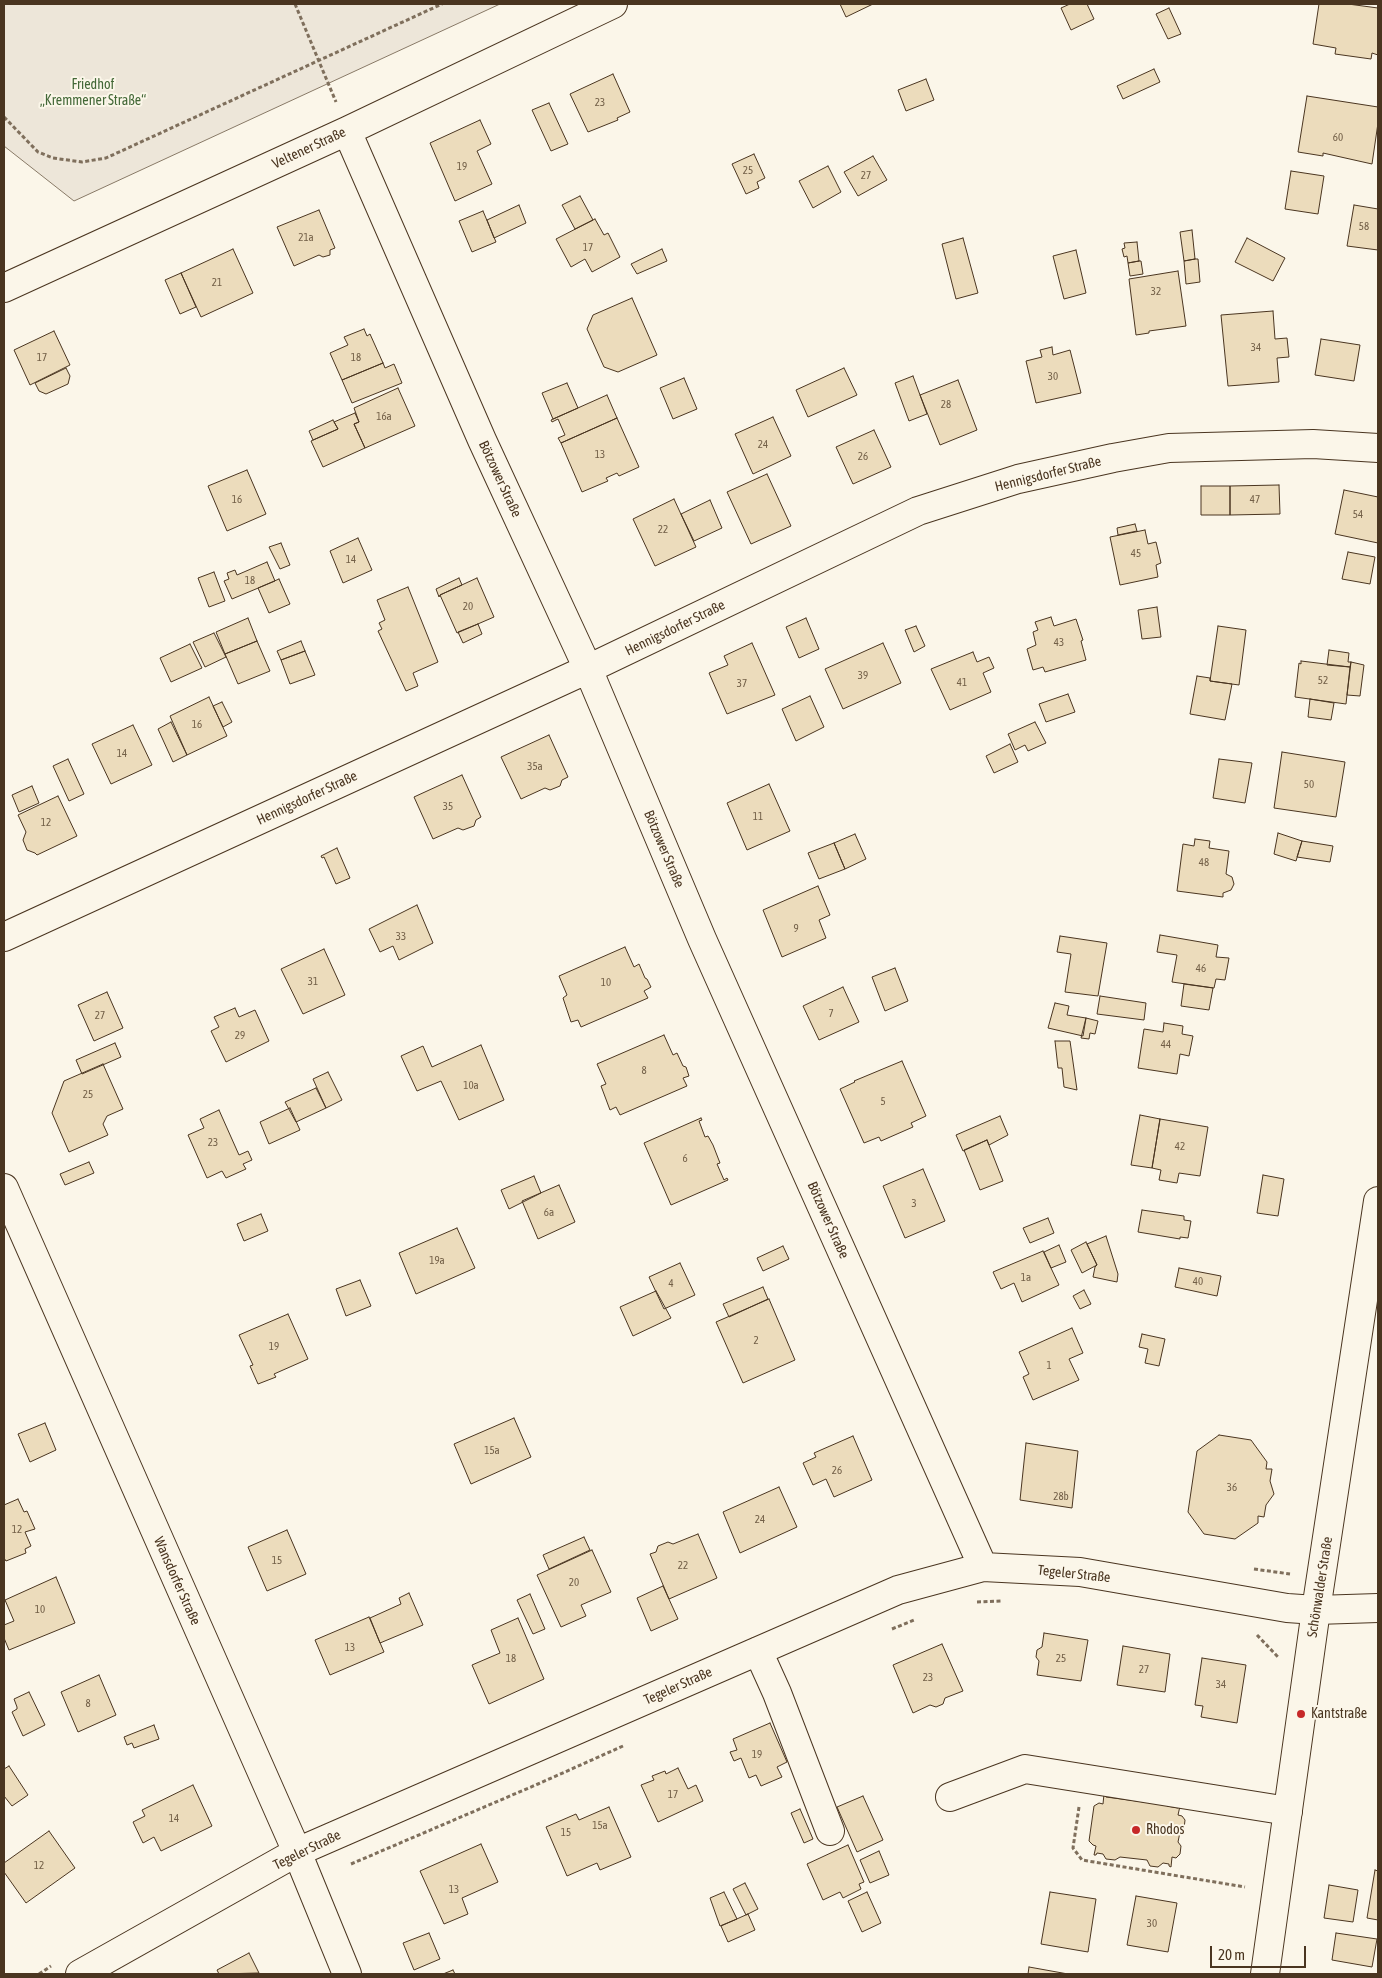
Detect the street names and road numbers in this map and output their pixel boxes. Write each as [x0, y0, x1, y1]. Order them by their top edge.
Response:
street label: Veltener Straße [270, 124, 348, 172]
street label: Bötzower Straße [475, 438, 525, 520]
street label: Hennigsdorfer Straße [993, 453, 1103, 495]
street label: Hennigsdorfer Straße [622, 597, 728, 659]
street label: Hennigsdorfer Straße [254, 767, 360, 829]
street label: Bötzower Straße [640, 808, 688, 890]
street label: Bötzower Straße [804, 1179, 852, 1261]
street label: Wansdorfer Straße [150, 1534, 204, 1628]
street label: Schönwalder Straße [1304, 1535, 1336, 1639]
street label: Tegeler Straße [1037, 1562, 1111, 1586]
street label: Tegeler Straße [641, 1663, 715, 1709]
street label: Tegeler Straße [271, 1826, 343, 1874]

